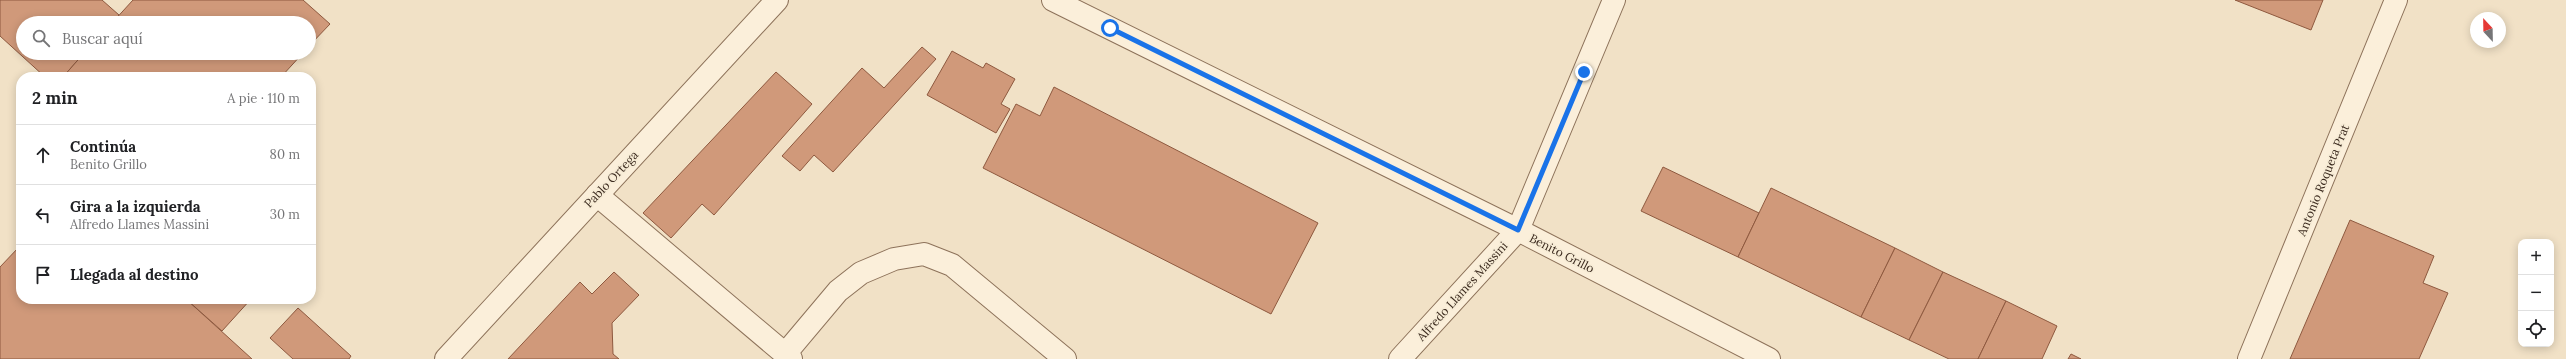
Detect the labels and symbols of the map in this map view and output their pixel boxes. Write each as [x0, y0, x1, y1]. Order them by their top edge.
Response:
north arrow [2470, 12, 2506, 48]
route start [1101, 19, 1119, 37]
route end [1575, 63, 1593, 81]
street label: Antonio Roqueta Prat [2293, 122, 2352, 239]
street label: Pablo Ortega [581, 147, 641, 211]
street label: Benito Grillo [1527, 230, 1597, 276]
street label: Alfredo Llames Massini [1413, 238, 1511, 344]

